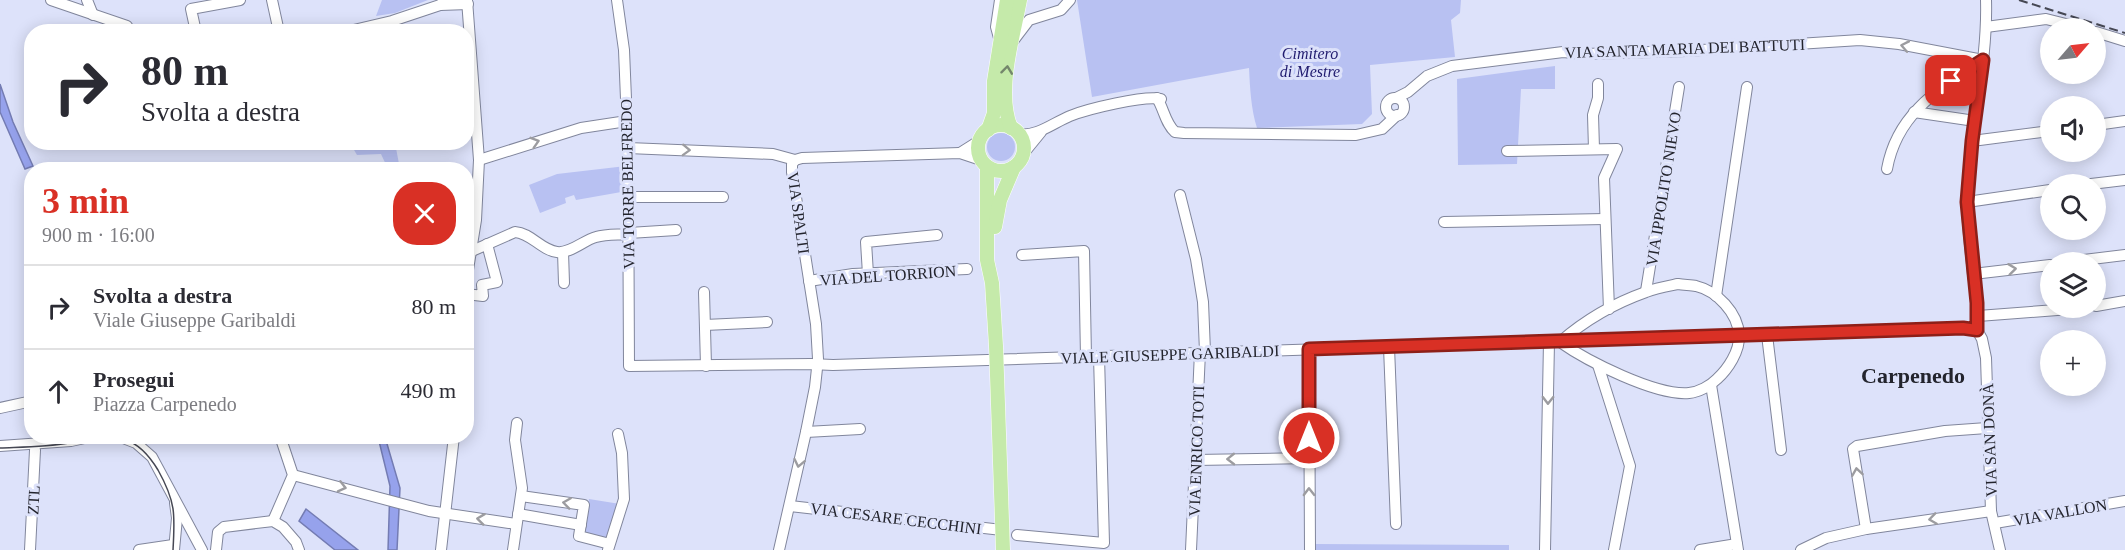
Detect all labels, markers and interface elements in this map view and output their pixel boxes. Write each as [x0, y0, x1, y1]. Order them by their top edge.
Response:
north arrow [2040, 18, 2106, 84]
map controls [2040, 18, 2106, 396]
street label: VIA SANTA MARIA DEI BATTUTI [1565, 36, 1805, 61]
one-way arrow [1900, 40, 1910, 53]
park label: Cimitero di Mestre [1280, 45, 1340, 80]
icon: right [42, 48, 120, 126]
text: 80 m [141, 48, 229, 94]
pin [1925, 55, 1976, 106]
icon: arrive [1934, 64, 1967, 97]
one-way arrow [1001, 66, 1013, 75]
button: sound [2040, 96, 2106, 162]
text: Svolta a destra [141, 97, 300, 127]
street label: VIA TORRE BELFREDO [618, 99, 637, 269]
street label: VIA IPPOLITO NIEVO [1643, 111, 1684, 268]
one-way arrow [529, 137, 540, 150]
one-way arrow [682, 144, 691, 157]
street label: VIA SPALTI [784, 171, 813, 255]
button: search [2040, 174, 2106, 240]
text: 3 min [42, 181, 129, 221]
button: close [393, 182, 456, 245]
text: 900 m · 16:00 [42, 224, 155, 246]
button: layers [2040, 252, 2106, 318]
street label: VIA DEL TORRION [819, 262, 957, 289]
one-way arrow [2007, 264, 2016, 276]
text: Svolta a destra [93, 283, 232, 308]
icon: right [42, 291, 75, 324]
text: 80 m [411, 294, 456, 319]
text: Viale Giuseppe Garibaldi [93, 309, 296, 331]
button: + [2040, 330, 2106, 396]
street label: VIALE GIUSEPPE GARIBALDI [1060, 342, 1280, 367]
district label: Carpenedo [1861, 363, 1965, 388]
text: Prosegui [93, 367, 174, 392]
icon: ahead [42, 375, 75, 408]
text: 490 m [400, 378, 456, 403]
street label: VIA SAN DONÀ [1978, 382, 2000, 497]
street label: VIA ENRICO TOTI [1186, 385, 1207, 517]
text: Piazza Carpenedo [93, 393, 237, 415]
one-way arrow [1542, 396, 1554, 405]
position arrow [1277, 406, 1341, 470]
one-way arrow [1227, 453, 1236, 466]
one-way arrow [793, 457, 806, 467]
one-way arrow [1851, 467, 1863, 476]
one-way arrow [336, 480, 346, 492]
street label: ZTL [24, 485, 43, 515]
one-way arrow [1303, 487, 1315, 496]
street label: VIA VALLON [2012, 496, 2109, 529]
one-way arrow [563, 498, 572, 510]
street label: VIA CESARE CECCHINI [809, 500, 983, 537]
one-way arrow [476, 513, 485, 526]
one-way arrow [1929, 513, 1938, 525]

